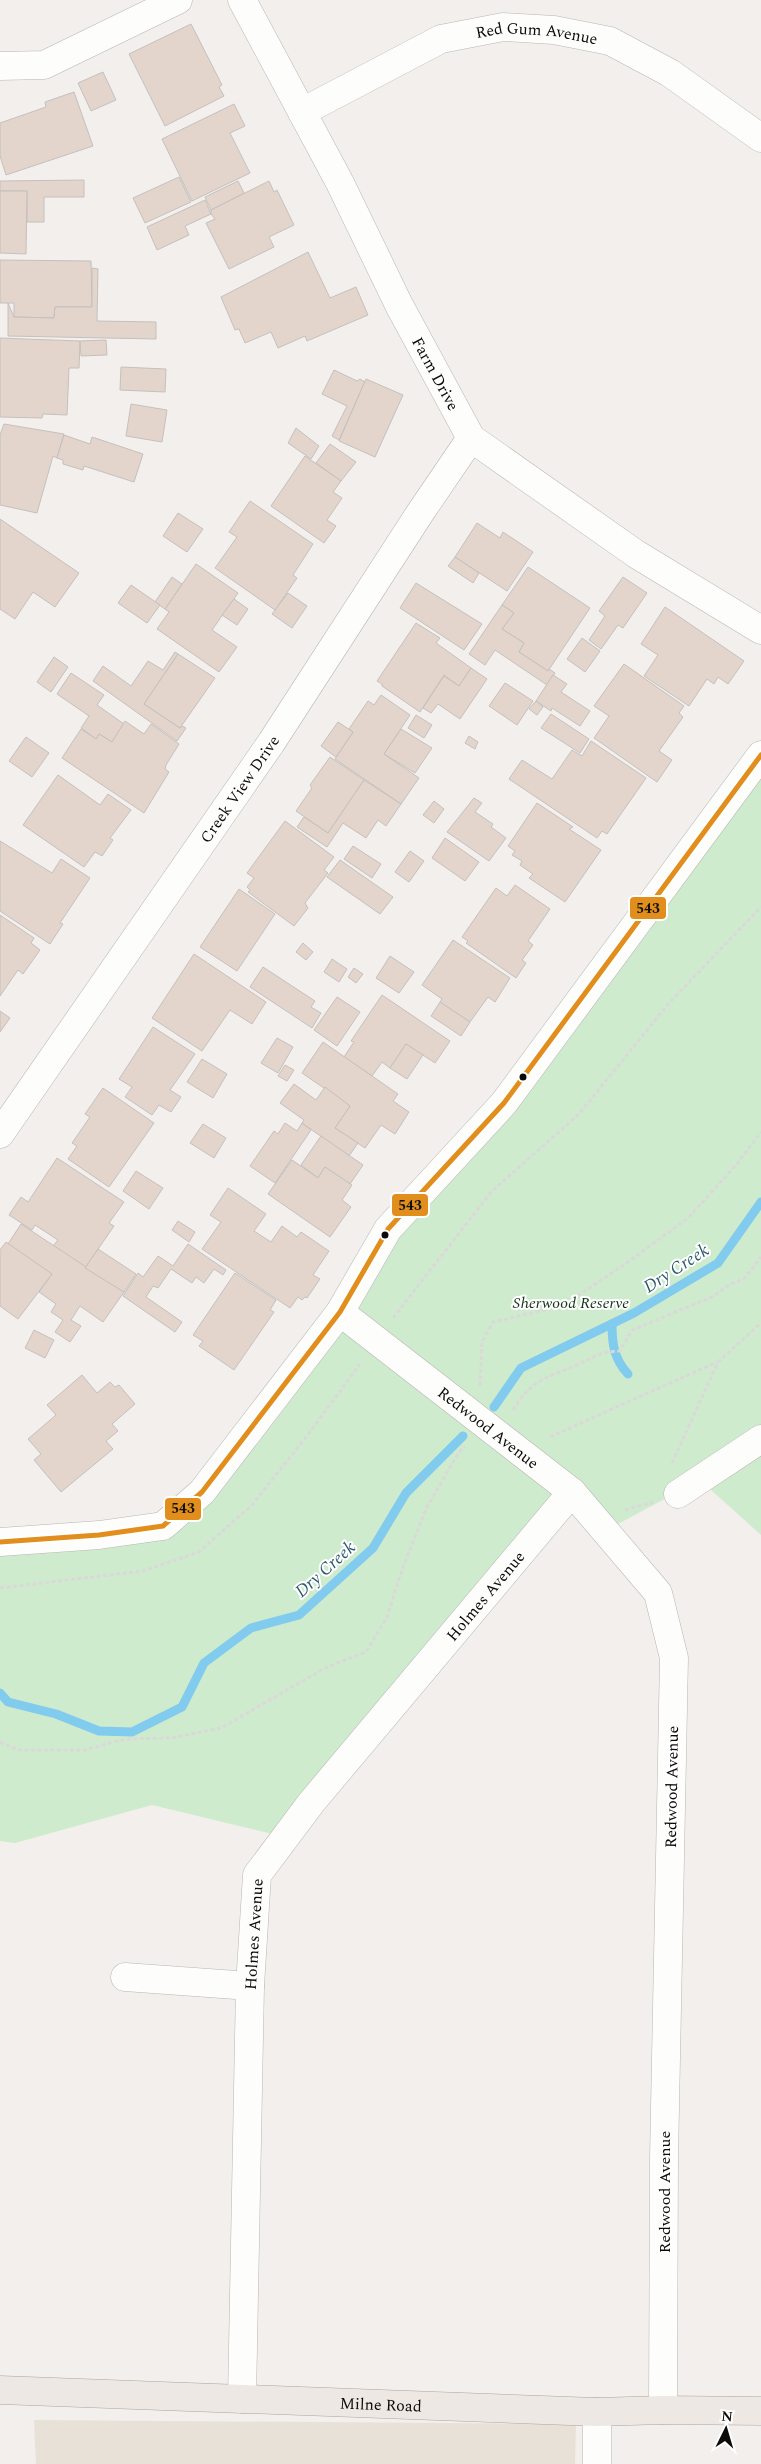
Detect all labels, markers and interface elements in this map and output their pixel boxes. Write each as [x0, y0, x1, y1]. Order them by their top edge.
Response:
street label: Red Gum Avenue [474, 16, 600, 51]
street label: Farm Drive [405, 333, 465, 415]
street label: Creek View Drive [194, 731, 286, 848]
line badge: 543 [629, 896, 667, 920]
text: 543 [636, 898, 660, 919]
unlabelled marker [518, 1072, 528, 1082]
line badge: 543 [391, 1193, 429, 1217]
text: 543 [398, 1195, 422, 1216]
unlabelled marker [380, 1230, 390, 1240]
water label: Dry Creek [638, 1237, 715, 1300]
park label: Sherwood Reserve [513, 1291, 629, 1315]
street label: Redwood Avenue [432, 1381, 544, 1475]
line badge: 543 [164, 1497, 202, 1521]
text: 543 [171, 1498, 195, 1519]
water label: Dry Creek [289, 1534, 362, 1604]
street label: Holmes Avenue [441, 1546, 531, 1647]
street label: Redwood Avenue [659, 1726, 685, 1848]
street label: Holmes Avenue [239, 1878, 270, 1991]
street label: Redwood Avenue [653, 2131, 677, 2253]
street label: Milne Road [339, 2392, 422, 2419]
north arrow [701, 2404, 751, 2454]
text: N [720, 2406, 734, 2428]

